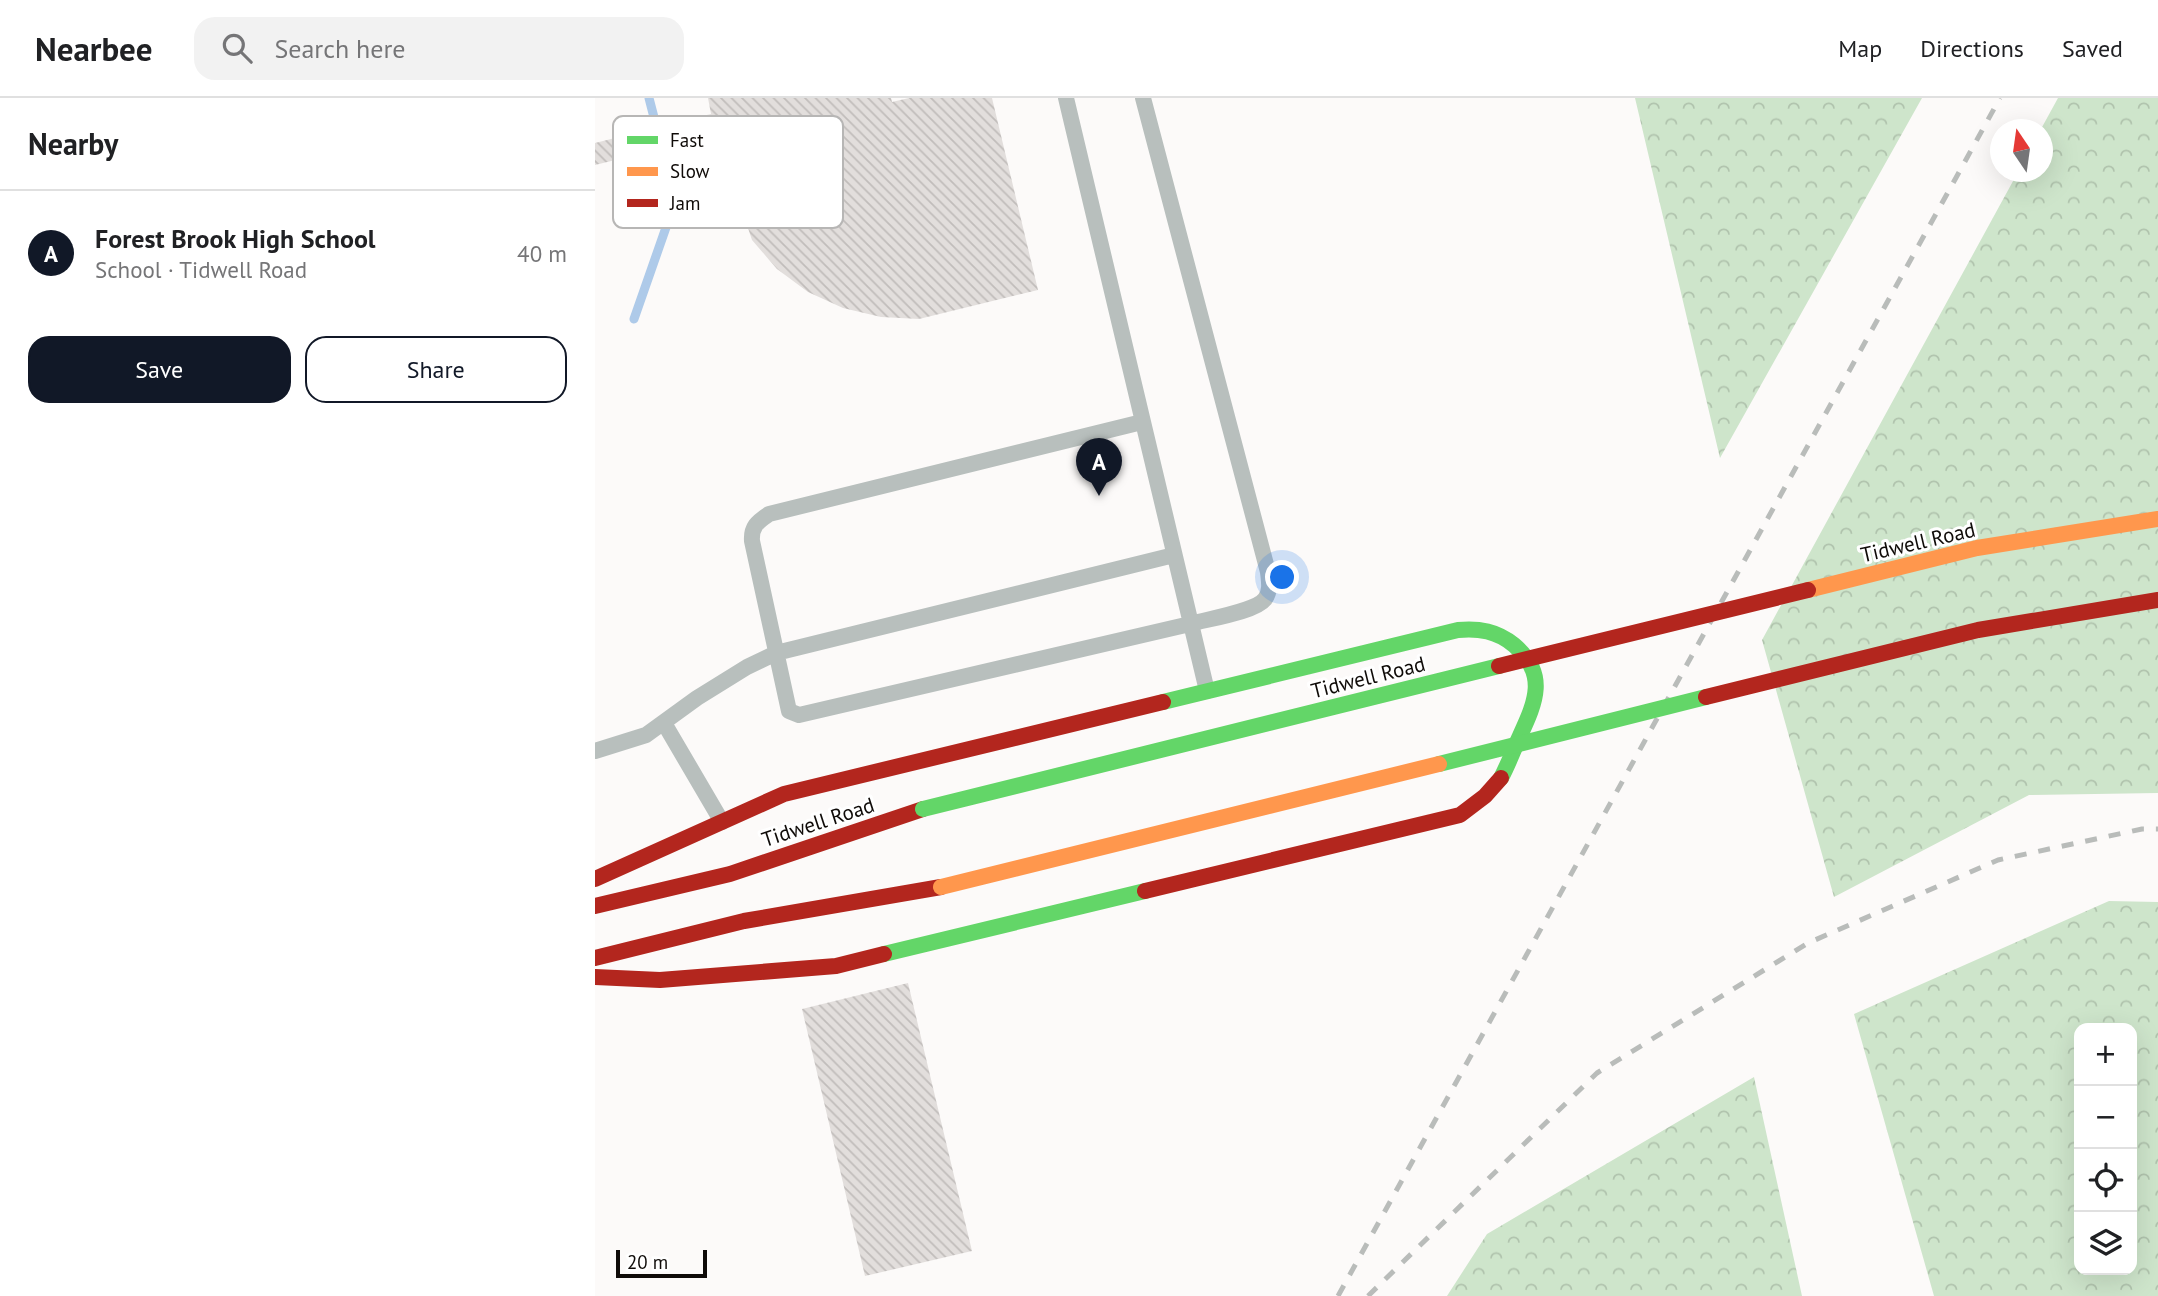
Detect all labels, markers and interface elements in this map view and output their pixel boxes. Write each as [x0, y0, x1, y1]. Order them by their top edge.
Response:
search box [194, 17, 684, 80]
text: Nearbee [35, 27, 152, 70]
icon: search [218, 29, 256, 67]
text: Search here [274, 32, 406, 65]
text: Map [1838, 33, 1882, 64]
text: Directions [1920, 33, 2024, 64]
text: Saved [2062, 33, 2123, 64]
legend [613, 116, 843, 228]
north arrow [1990, 119, 2053, 182]
text: Nearby [28, 124, 118, 163]
text: Fast [670, 128, 704, 152]
text: Slow [670, 159, 710, 183]
text: Jam [669, 191, 700, 215]
text: Forest Brook High School [95, 222, 376, 255]
text: A [44, 239, 58, 268]
text: 40 m [517, 239, 567, 268]
text: School · Tidwell Road [95, 255, 307, 284]
button: Save [28, 336, 291, 403]
button: Share [305, 336, 567, 403]
pin: A [1076, 438, 1122, 496]
street label: Tidwell Road [1858, 516, 1978, 568]
your location [1265, 560, 1299, 594]
street label: Tidwell Road [1308, 650, 1428, 704]
street label: Tidwell Road [758, 791, 878, 853]
map controls [2074, 1023, 2137, 1275]
button: + [2074, 1023, 2137, 1086]
button: − [2074, 1086, 2137, 1149]
button: locate [2074, 1149, 2137, 1212]
button: layers [2074, 1212, 2137, 1275]
scale bar [616, 1247, 707, 1279]
text: 20 m [627, 1250, 668, 1274]

